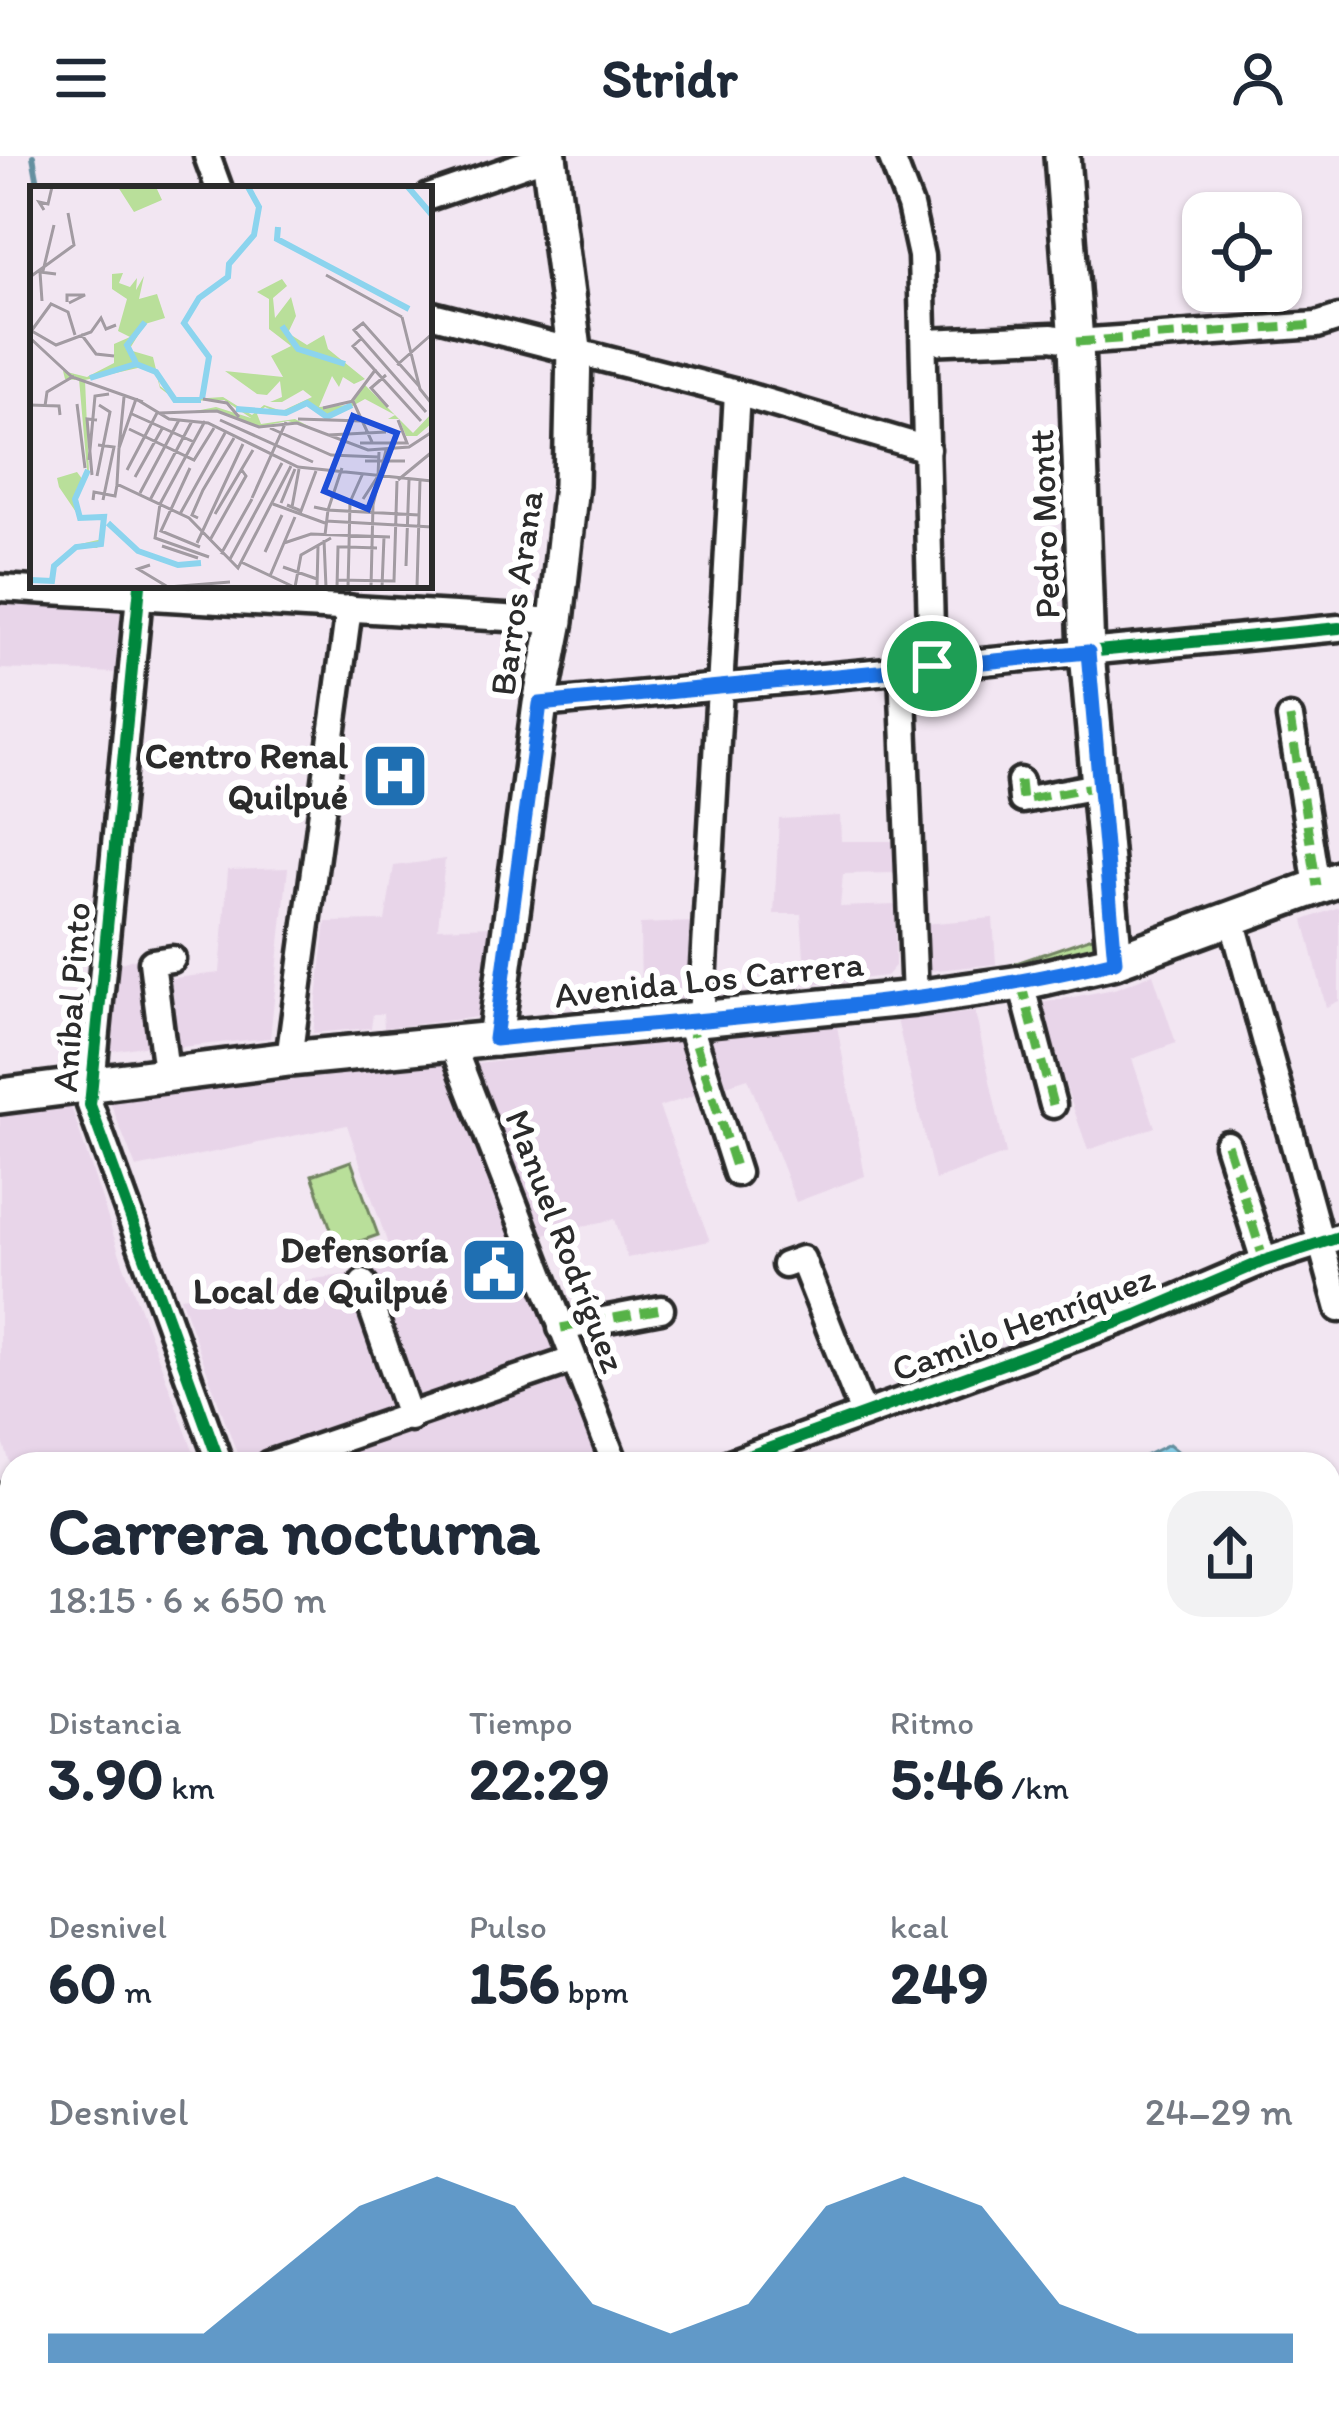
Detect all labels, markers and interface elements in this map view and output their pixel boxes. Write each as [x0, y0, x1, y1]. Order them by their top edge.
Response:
icon: menu [48, 45, 114, 111]
icon: person [1225, 45, 1291, 111]
text: Stridr [602, 46, 737, 111]
inset map [30, 186, 432, 588]
map controls [1182, 192, 1302, 312]
button: locate [1182, 192, 1302, 312]
street label: Pedro Montt [1019, 428, 1069, 620]
street label: Barros Arana [480, 488, 552, 698]
pin [881, 615, 983, 717]
icon: arrive [899, 633, 965, 699]
place label: Centro Renal Quilpué [145, 734, 349, 818]
hospital icon: Centro Renal Quilpué [360, 741, 430, 811]
street label: Aníbal Pinto [43, 901, 99, 1093]
street label: Avenida Los Carrera [552, 941, 866, 1017]
street label: Manuel Rodríguez [496, 1104, 636, 1379]
place label: Defensoría Local de Quilpué [193, 1228, 448, 1312]
public building icon: Defensoría Local de Quilpué [459, 1235, 529, 1305]
street label: Camilo Henríquez [886, 1255, 1160, 1390]
text: Carrera nocturna [48, 1491, 540, 1571]
button: share [1167, 1491, 1293, 1617]
text: 18:15 · 6 × 650 m [48, 1576, 326, 1623]
text: Distancia [48, 1703, 181, 1742]
text: Tiempo [469, 1703, 572, 1742]
text: Ritmo [890, 1703, 974, 1742]
text: 3.90 [48, 1742, 164, 1814]
text: 22:29 [469, 1742, 610, 1814]
text: 5:46 [890, 1742, 1004, 1814]
text: km [164, 1768, 215, 1807]
text: /km [1004, 1768, 1069, 1807]
text: Desnivel [48, 1907, 167, 1946]
text: Pulso [469, 1907, 547, 1946]
text: kcal [890, 1907, 949, 1946]
text: 60 [48, 1946, 117, 2018]
text: 156 [469, 1946, 560, 2018]
text: 249 [890, 1946, 989, 2018]
text: m [117, 1972, 152, 2011]
text: bpm [560, 1972, 629, 2011]
text: Desnivel [48, 2088, 188, 2135]
text: 24–29 m [1145, 2088, 1293, 2135]

